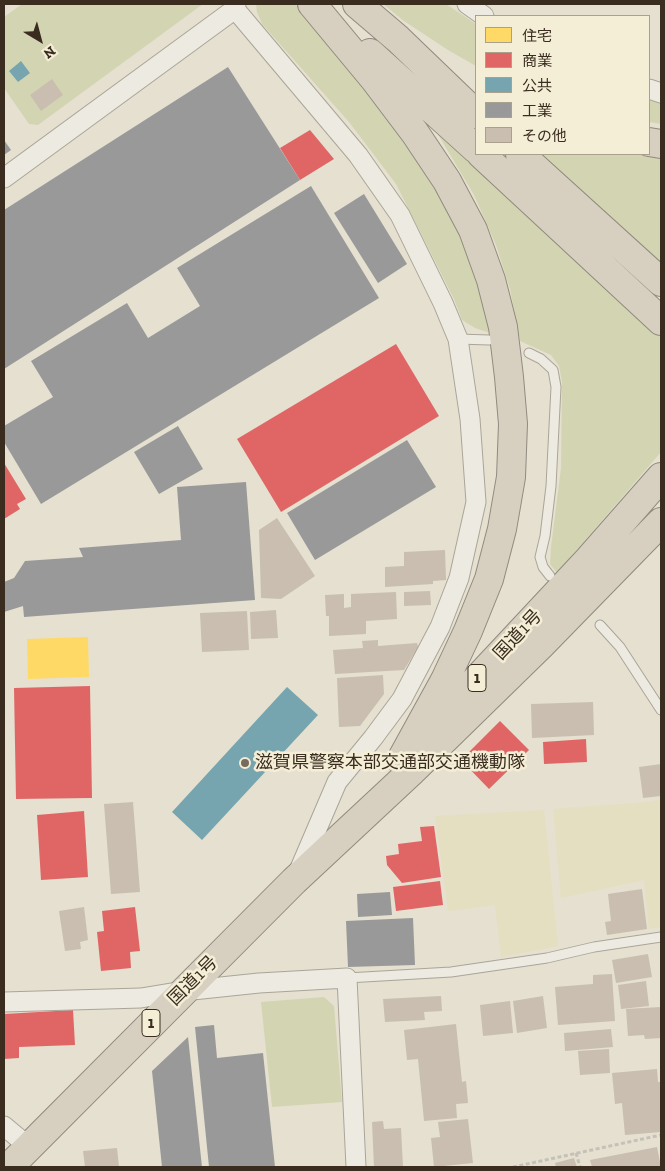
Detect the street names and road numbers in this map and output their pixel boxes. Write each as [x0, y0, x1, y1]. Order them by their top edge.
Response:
street label: 国道1号 [489, 605, 547, 665]
road number: 1 [468, 664, 486, 691]
street label: 国道1号 [164, 952, 222, 1010]
road number: 1 [142, 1010, 160, 1036]

